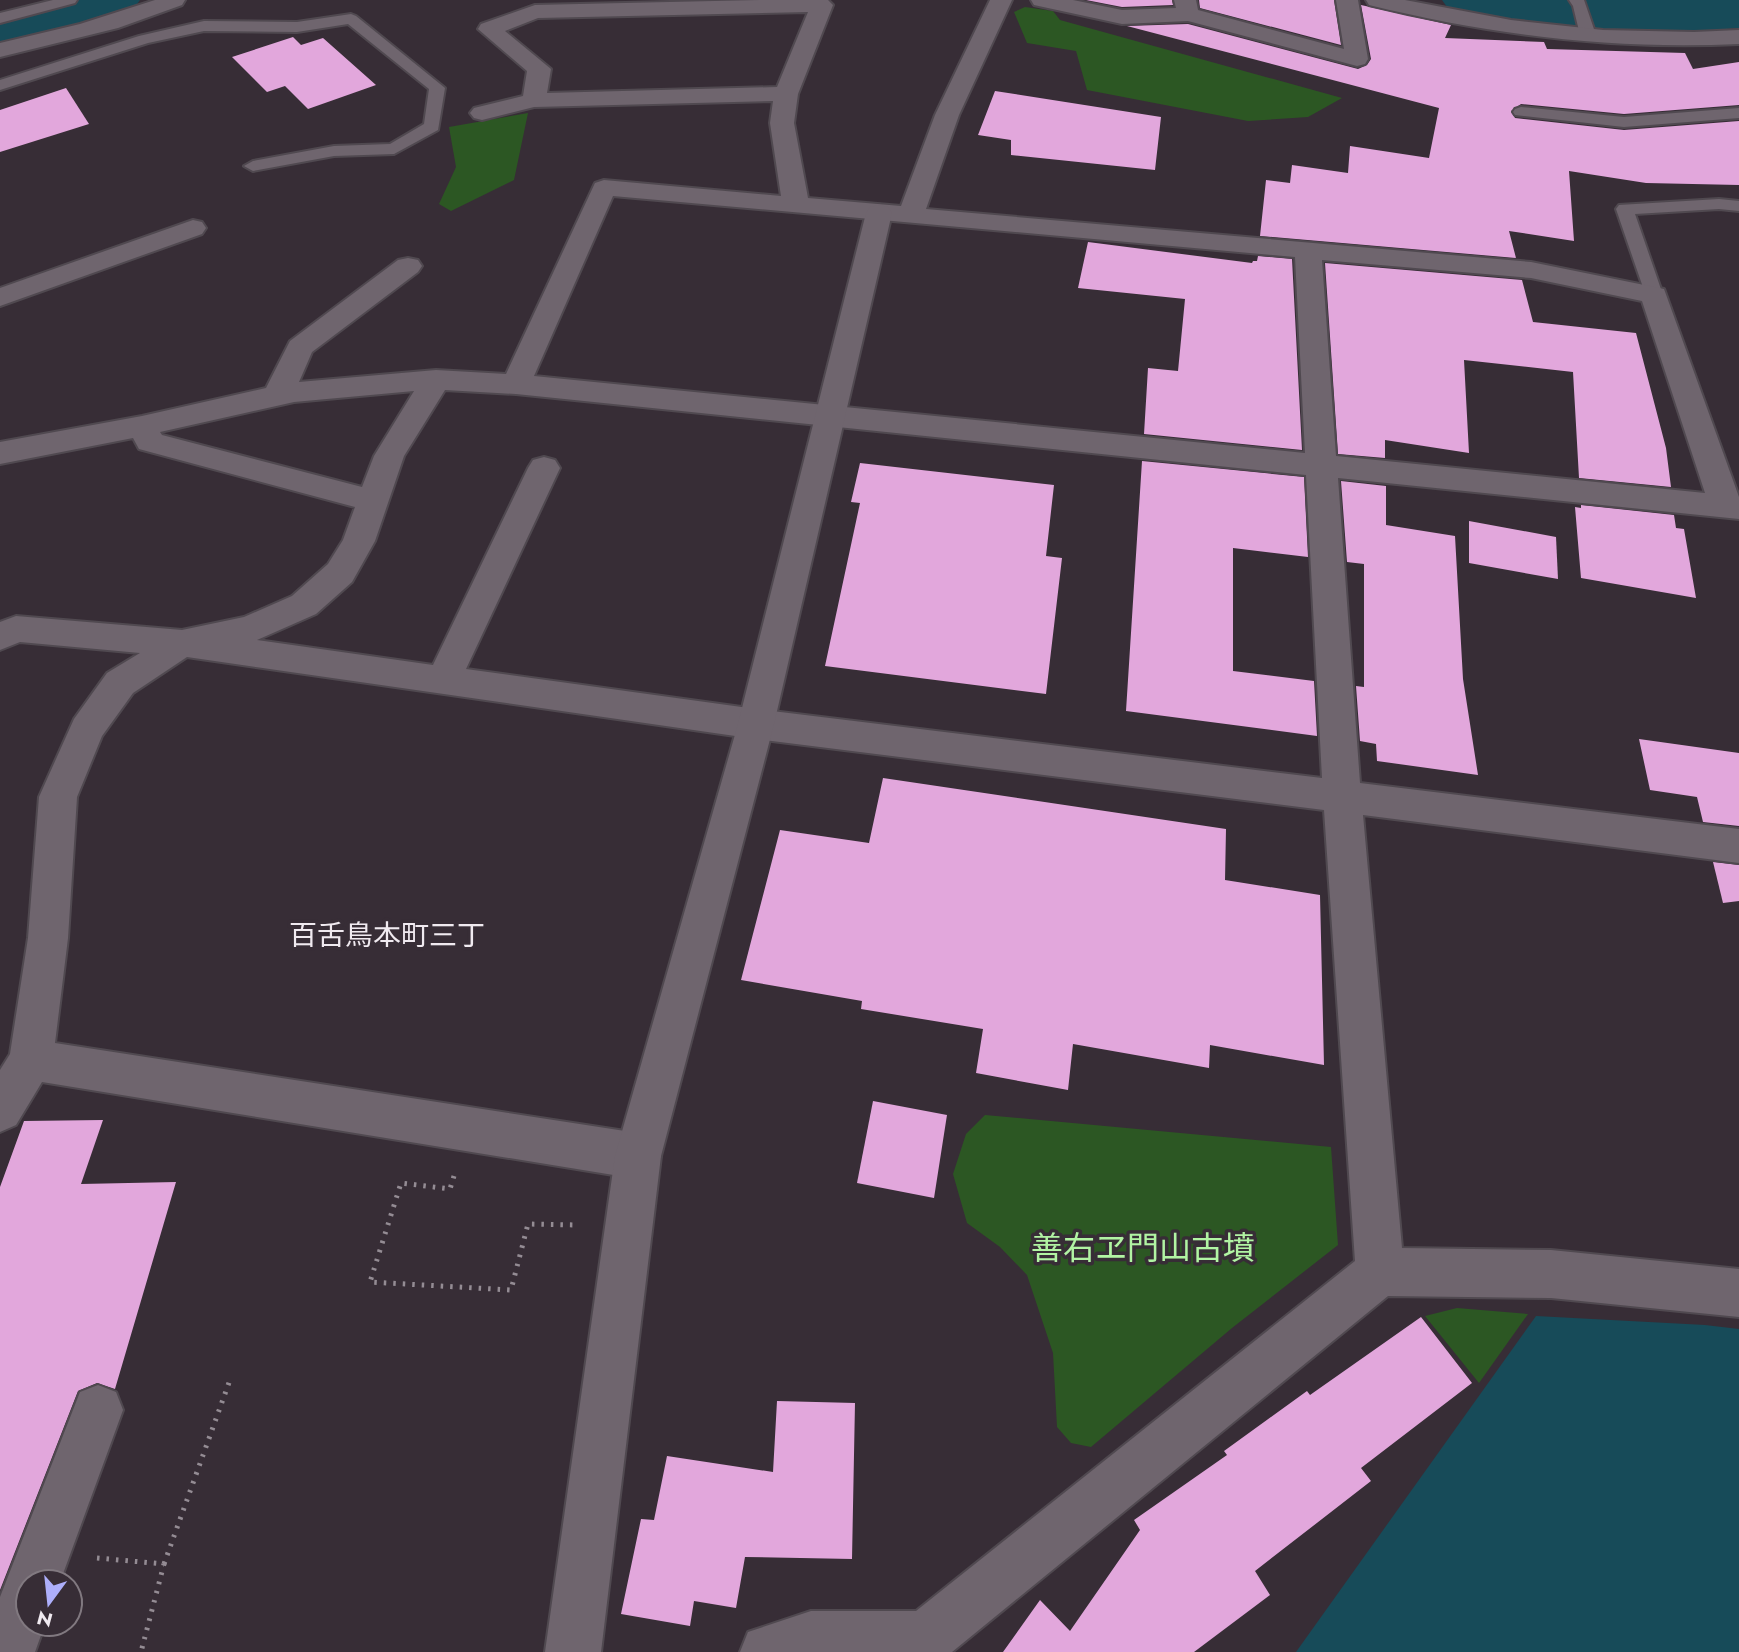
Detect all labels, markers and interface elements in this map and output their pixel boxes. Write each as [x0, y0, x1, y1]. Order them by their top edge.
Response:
district label: 百舌鳥本町三丁 [289, 915, 485, 956]
park label: 善右ヱ門山古墳 [1031, 1225, 1255, 1271]
north arrow [14, 1568, 84, 1638]
text: N [34, 1604, 56, 1634]

